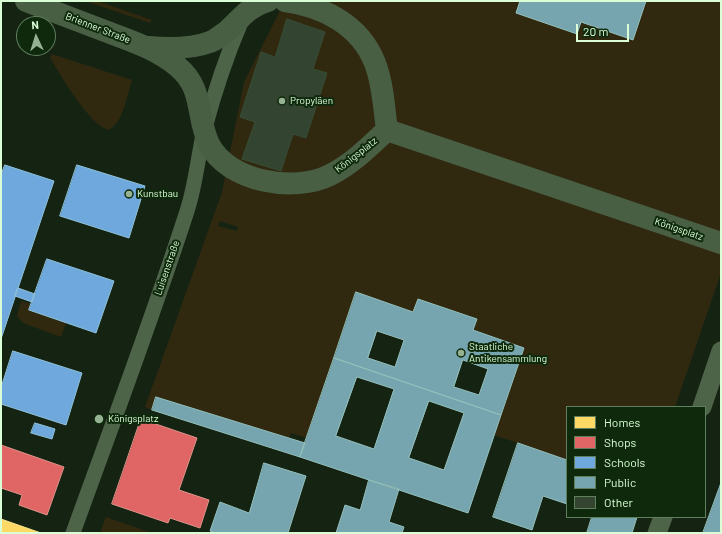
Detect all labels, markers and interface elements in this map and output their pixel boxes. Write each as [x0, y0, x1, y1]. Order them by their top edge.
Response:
street label: Brienner Straße [64, 10, 132, 46]
north arrow [16, 16, 56, 56]
scale bar [578, 16, 631, 42]
text: N [31, 18, 39, 31]
text: 20 m [583, 24, 609, 38]
place label: Propyläen [290, 95, 333, 107]
marker: Propyläen [277, 96, 287, 106]
street label: Königsplatz [332, 135, 380, 175]
place label: Kunstbau [137, 188, 178, 200]
marker: Kunstbau [124, 189, 134, 199]
street label: Königsplatz [653, 215, 705, 243]
street label: Luisenstraße [152, 239, 182, 297]
place label: Staatliche Antikensammlung [469, 341, 547, 364]
marker: Staatliche Antikensammlung [456, 348, 466, 358]
legend [566, 406, 706, 518]
marker: Königsplatz [93, 413, 105, 425]
place label: Königsplatz [108, 413, 158, 425]
text: Homes [604, 415, 640, 429]
text: Shops [604, 435, 636, 449]
text: Schools [604, 455, 645, 469]
text: Public [604, 475, 636, 489]
text: Other [604, 495, 633, 509]

